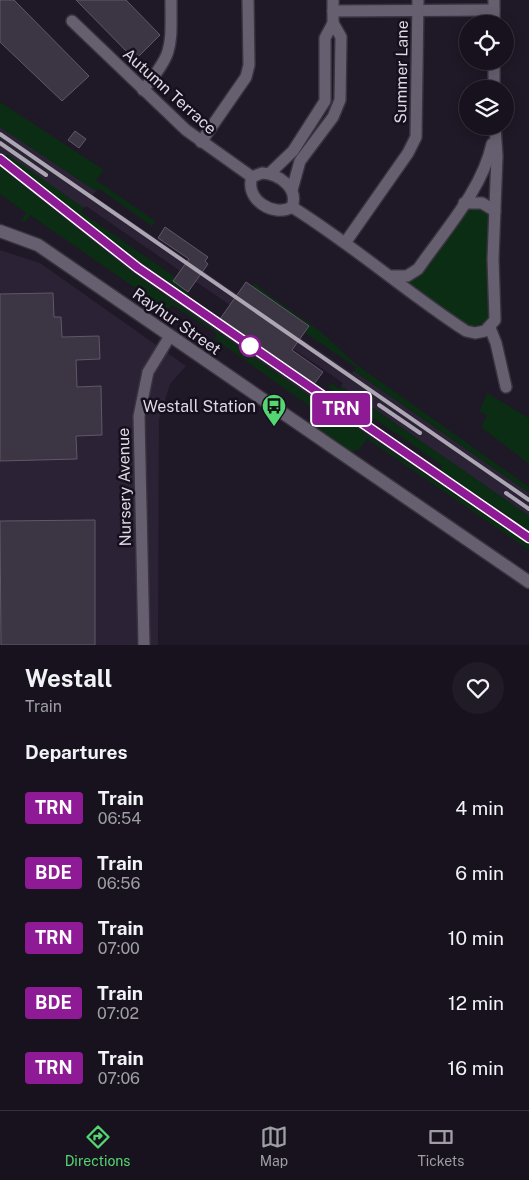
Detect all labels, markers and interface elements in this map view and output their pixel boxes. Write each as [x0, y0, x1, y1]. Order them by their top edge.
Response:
map controls [459, 15, 514, 135]
button: locate [459, 15, 514, 70]
street label: Summer Lane [391, 20, 412, 124]
street label: Autumn Terrace [119, 44, 220, 138]
button: layers [459, 80, 514, 135]
street label: Rayhur Street [129, 284, 224, 359]
unlabelled marker [239, 335, 261, 357]
bus stop icon: Westall Station [261, 393, 287, 427]
line badge: TRN [312, 393, 370, 425]
place label: Westall Station [143, 397, 256, 416]
text: TRN [322, 398, 360, 419]
street label: Nursery Avenue [114, 428, 135, 546]
button: heart [452, 662, 504, 714]
text: Westall [25, 664, 112, 692]
text: Train [25, 697, 62, 716]
text: Departures [25, 741, 128, 763]
text: Train [98, 787, 144, 809]
text: TRN [35, 797, 73, 818]
text: 4 min [455, 797, 504, 819]
text: 06:54 [98, 809, 141, 828]
text: Train [97, 852, 143, 874]
text: BDE [35, 862, 72, 883]
text: 6 min [455, 862, 504, 884]
text: 06:56 [97, 874, 140, 893]
text: Train [98, 917, 144, 939]
text: TRN [35, 927, 73, 948]
text: 10 min [448, 927, 504, 949]
text: 07:00 [98, 939, 140, 958]
text: Train [97, 982, 143, 1004]
text: BDE [35, 992, 72, 1013]
text: 12 min [448, 992, 504, 1014]
text: 07:02 [97, 1004, 139, 1023]
text: Train [98, 1047, 144, 1069]
text: TRN [35, 1057, 73, 1078]
text: 16 min [448, 1057, 504, 1079]
text: 07:06 [98, 1069, 140, 1088]
tab: Directions [65, 1123, 130, 1169]
tab: Map [260, 1123, 288, 1169]
tab: Tickets [417, 1123, 464, 1169]

